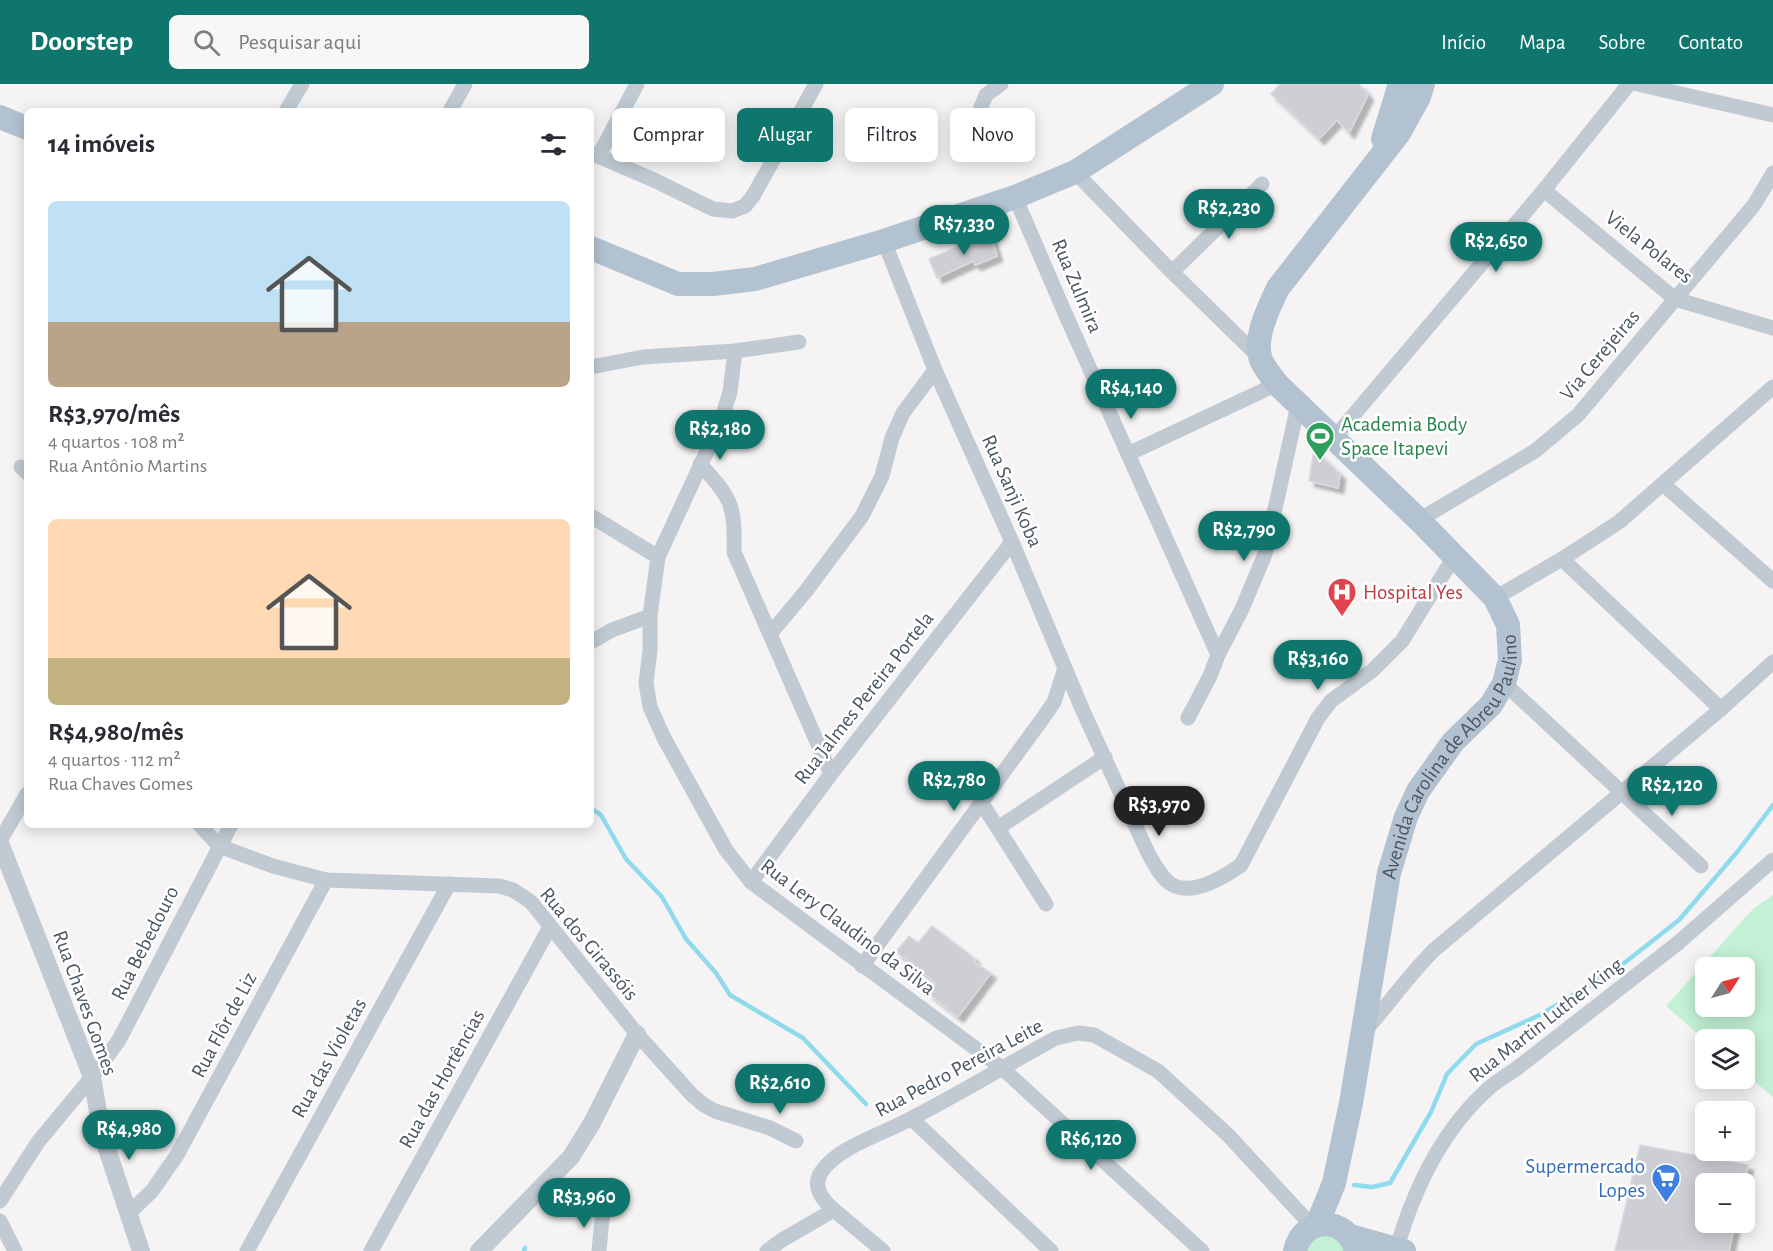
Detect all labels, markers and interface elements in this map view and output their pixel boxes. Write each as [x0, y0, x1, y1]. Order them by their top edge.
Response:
search box [169, 15, 589, 69]
icon: search [190, 26, 223, 59]
text: Doorstep [30, 28, 133, 56]
text: Pesquisar aqui [238, 31, 362, 53]
text: Início [1441, 32, 1486, 53]
text: Mapa [1519, 32, 1566, 53]
text: Sobre [1599, 32, 1645, 53]
text: Contato [1678, 32, 1743, 53]
chip: Comprar [612, 108, 725, 162]
chip: Alugar [737, 108, 833, 162]
chip: Filtros [845, 108, 938, 162]
chip: Novo [950, 108, 1035, 162]
icon: filters [537, 128, 570, 161]
text: 14 imóveis [48, 131, 155, 157]
pin: R$2,230 [1174, 189, 1284, 240]
text: R$2,230 [1197, 198, 1261, 218]
pin: R$7,330 [909, 205, 1019, 256]
street label: Viela Polares [1601, 207, 1697, 287]
text: R$7,330 [933, 214, 995, 234]
pin: R$2,650 [1441, 222, 1551, 273]
text: R$2,650 [1464, 231, 1528, 251]
street label: Rua Zulmira [1048, 236, 1106, 336]
icon: home [255, 240, 363, 348]
street label: Via Cerejeiras [1556, 306, 1644, 404]
pin: R$4,140 [1076, 369, 1186, 420]
text: R$4,140 [1099, 378, 1163, 398]
text: R$3,970/mês [48, 401, 180, 427]
pin: R$2,180 [665, 410, 775, 461]
place label: Academia Body Space Itapevi [1341, 414, 1467, 459]
text: R$2,180 [689, 419, 751, 439]
sports icon: Academia Body Space Itapevi [1304, 420, 1336, 462]
text: 4 quartos · 108 m² [48, 432, 185, 452]
street label: Rua Sanji Koba [978, 432, 1046, 551]
text: Rua Antônio Martins [48, 456, 207, 476]
pin: R$2,790 [1189, 511, 1299, 562]
text: R$2,790 [1212, 520, 1276, 540]
icon: home [255, 558, 363, 666]
hospital icon: Hospital Yes [1326, 576, 1358, 618]
place label: Hospital Yes [1363, 582, 1463, 603]
street label: Rua Jalmes Pereira Portela [790, 608, 938, 788]
street label: Avenida Carolina de Abreu Paulino [1378, 634, 1521, 881]
pin: R$3,160 [1263, 640, 1373, 691]
text: R$3,160 [1287, 649, 1349, 669]
text: R$4,980/mês [48, 719, 184, 745]
text: 4 quartos · 112 m² [48, 750, 180, 770]
pin: R$2,780 [899, 761, 1009, 812]
pin: R$2,120 [1617, 766, 1727, 817]
text: R$2,780 [922, 770, 986, 790]
text: Rua Chaves Gomes [48, 774, 193, 794]
text: R$2,120 [1641, 775, 1703, 795]
pin: R$3,970 [1104, 786, 1214, 837]
text: R$3,970 [1128, 795, 1190, 815]
street label: Rua Lery Claudino da Silva [757, 855, 939, 999]
street label: Rua Bebedouro [107, 882, 183, 1004]
street label: Rua dos Girassóis [536, 884, 642, 1004]
street label: Rua Chaves Gomes [49, 928, 121, 1078]
street label: Rua Martin Luther King [1465, 953, 1627, 1086]
north arrow [1695, 957, 1755, 1017]
map controls [1695, 957, 1755, 1233]
street label: Rua Flôr de Liz [187, 969, 261, 1081]
street label: Rua das Violetas [288, 995, 370, 1121]
street label: Rua das Hortências [395, 1006, 489, 1152]
street label: Rua Pedro Pereira Leite [872, 1015, 1046, 1121]
button: layers [1695, 1029, 1755, 1089]
pin: R$2,610 [725, 1064, 835, 1115]
text: R$2,610 [749, 1073, 811, 1093]
button: + [1695, 1101, 1755, 1161]
pin: R$4,980 [74, 1110, 184, 1161]
text: R$4,980 [96, 1119, 162, 1139]
pin: R$6,120 [1036, 1120, 1146, 1171]
text: R$6,120 [1060, 1129, 1122, 1149]
place label: Supermercado Lopes [1525, 1156, 1645, 1201]
supermarket icon: Supermercado Lopes [1650, 1162, 1682, 1204]
button: − [1695, 1173, 1755, 1233]
pin: R$3,960 [529, 1178, 639, 1229]
text: R$3,960 [552, 1187, 616, 1207]

